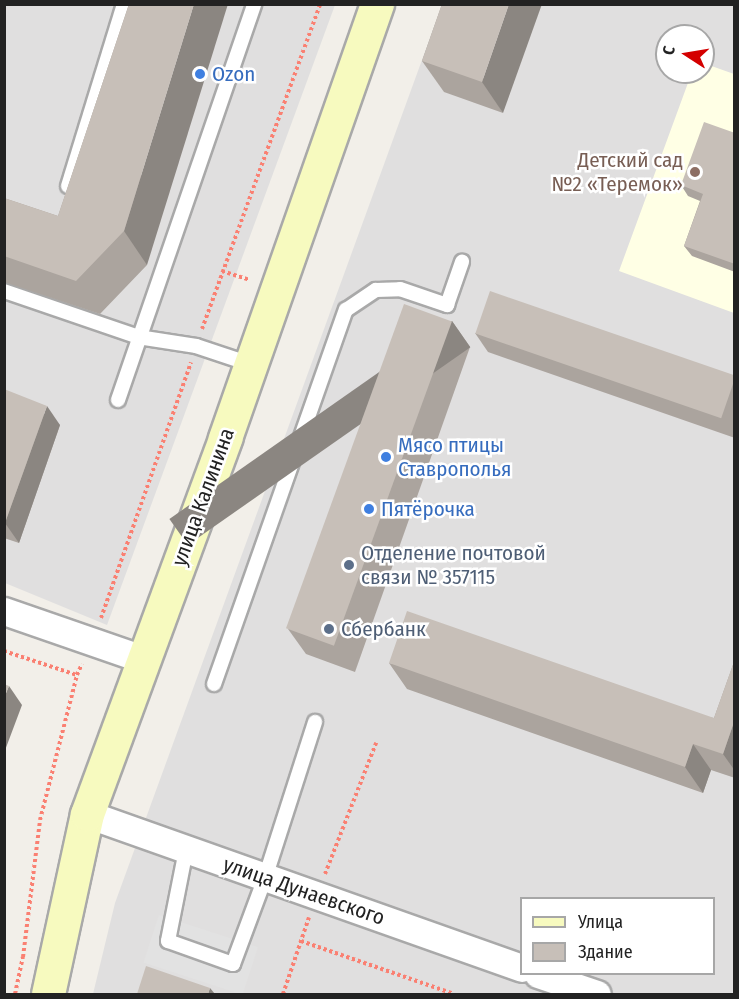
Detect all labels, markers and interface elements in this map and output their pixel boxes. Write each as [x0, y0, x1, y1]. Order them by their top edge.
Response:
north arrow [655, 24, 715, 84]
text: С [659, 44, 679, 57]
place label: Ozon [212, 61, 255, 87]
marker: Ozon [193, 67, 207, 81]
place label: Детский сад №2 «Теремок» [551, 147, 683, 197]
marker: Детский сад №2 «Теремок» [688, 165, 702, 179]
street label: улица Калинина [166, 425, 240, 569]
place label: Мясо птицы Ставрополья [398, 432, 511, 482]
marker: Мясо птицы Ставрополья [379, 450, 393, 464]
place label: Пятёрочка [381, 496, 475, 522]
marker: Пятёрочка [362, 502, 376, 516]
place label: Отделение почтовой связи № 357115 [361, 540, 546, 590]
marker: Отделение почтовой связи № 357115 [342, 558, 356, 572]
place label: Сбербанк [341, 616, 426, 642]
marker: Сбербанк [322, 622, 336, 636]
street label: улица Дунаевского [220, 852, 388, 930]
legend [520, 897, 715, 975]
text: Улица [578, 911, 623, 933]
text: Здание [578, 941, 633, 963]

